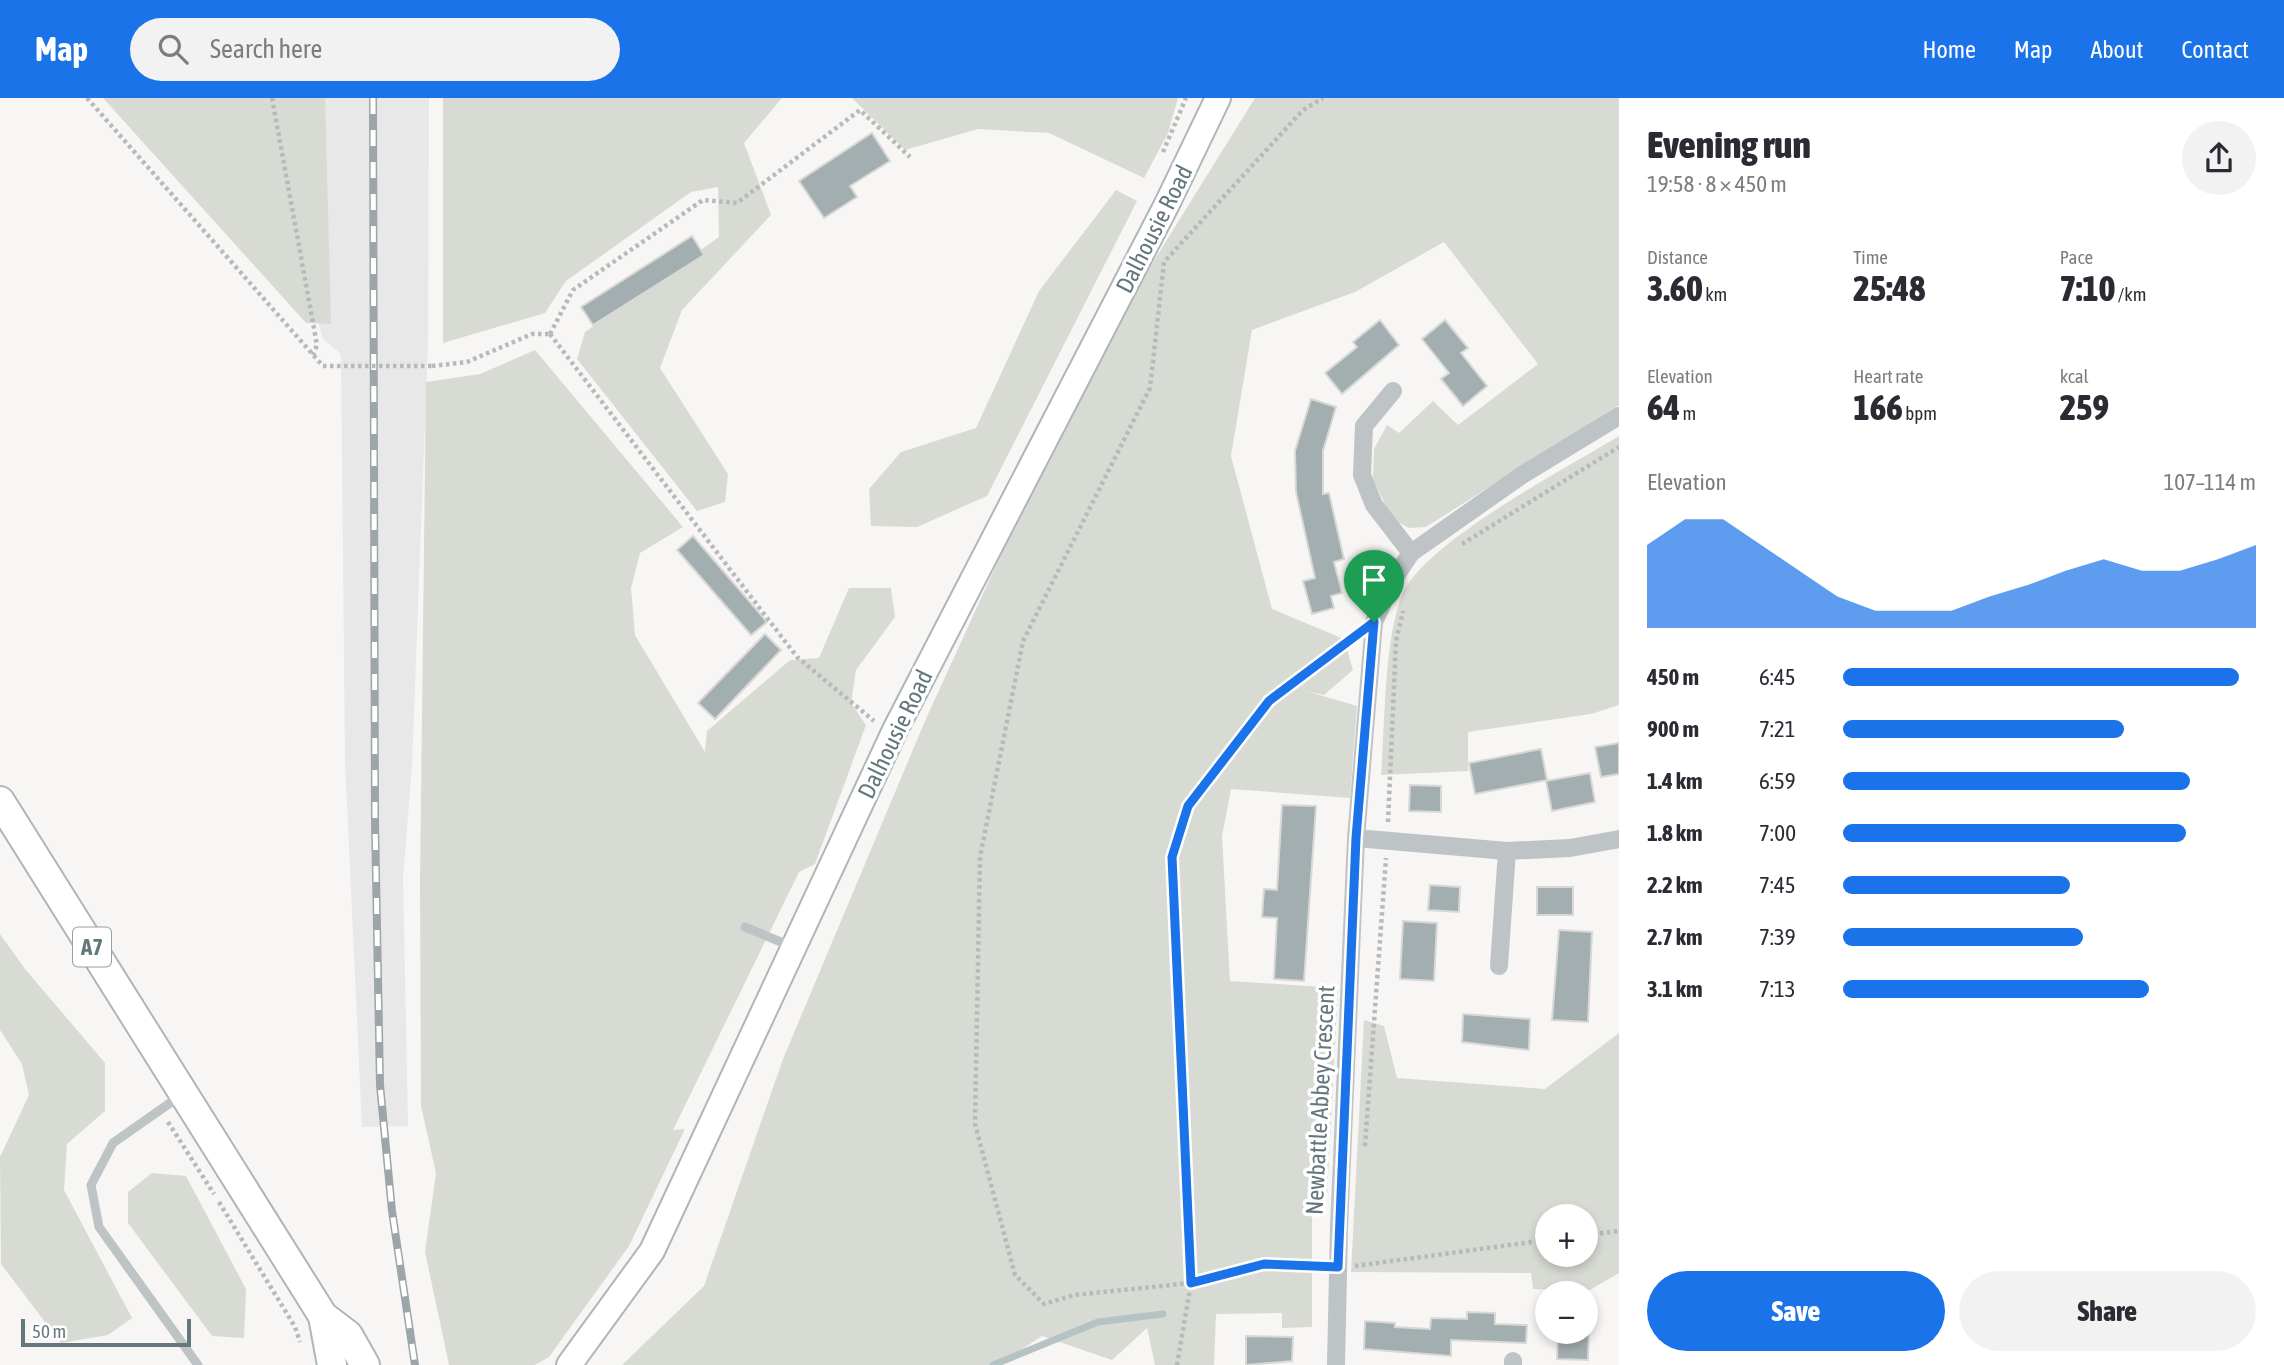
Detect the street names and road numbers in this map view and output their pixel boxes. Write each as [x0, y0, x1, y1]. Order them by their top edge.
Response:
street label: Dalhousie Road [1110, 161, 1198, 297]
street label: Dalhousie Road [852, 665, 938, 803]
road number: A7 [73, 928, 111, 967]
street label: Newbattle Abbey Crescent [1301, 985, 1339, 1215]

